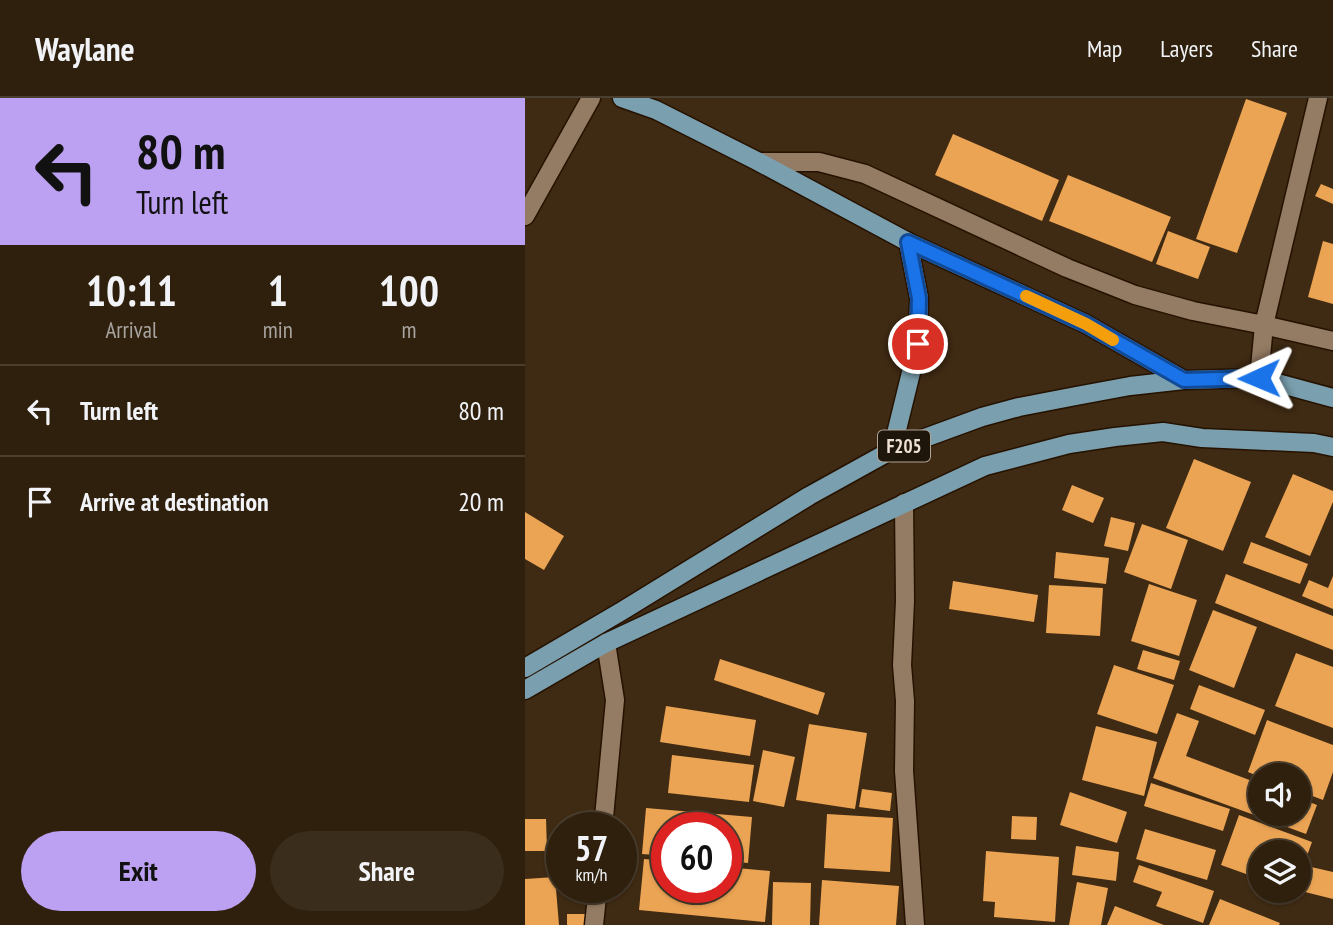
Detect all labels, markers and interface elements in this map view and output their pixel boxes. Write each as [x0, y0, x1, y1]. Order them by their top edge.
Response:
text: Waylane [35, 27, 135, 70]
text: Map [1087, 33, 1122, 64]
text: Layers [1160, 33, 1213, 64]
text: Share [1251, 33, 1298, 64]
text: 80 m [136, 119, 225, 183]
icon: left [21, 126, 112, 217]
text: Turn left [136, 181, 228, 223]
text: 10:11 [86, 263, 177, 318]
text: 1 [268, 263, 288, 318]
text: 100 [379, 263, 439, 318]
pin [888, 314, 948, 374]
text: Arrival [105, 315, 157, 344]
text: min [263, 315, 293, 344]
text: m [401, 315, 416, 344]
icon: arrive [899, 325, 937, 363]
position arrow [1222, 341, 1296, 415]
icon: left [21, 392, 59, 430]
text: Turn left [80, 394, 158, 427]
text: 80 m [458, 394, 504, 427]
road number: F205 [878, 430, 930, 462]
icon: arrive [21, 483, 59, 521]
text: Arrive at destination [80, 485, 269, 518]
text: 20 m [458, 485, 504, 518]
map controls [1248, 763, 1311, 903]
button: sound [1248, 763, 1311, 826]
speed limit sign: 60 [651, 812, 742, 903]
text: 57 [575, 825, 608, 871]
button: Exit [21, 831, 256, 911]
button: Share [270, 831, 504, 911]
button: layers [1248, 840, 1311, 903]
text: km/h [576, 863, 607, 886]

